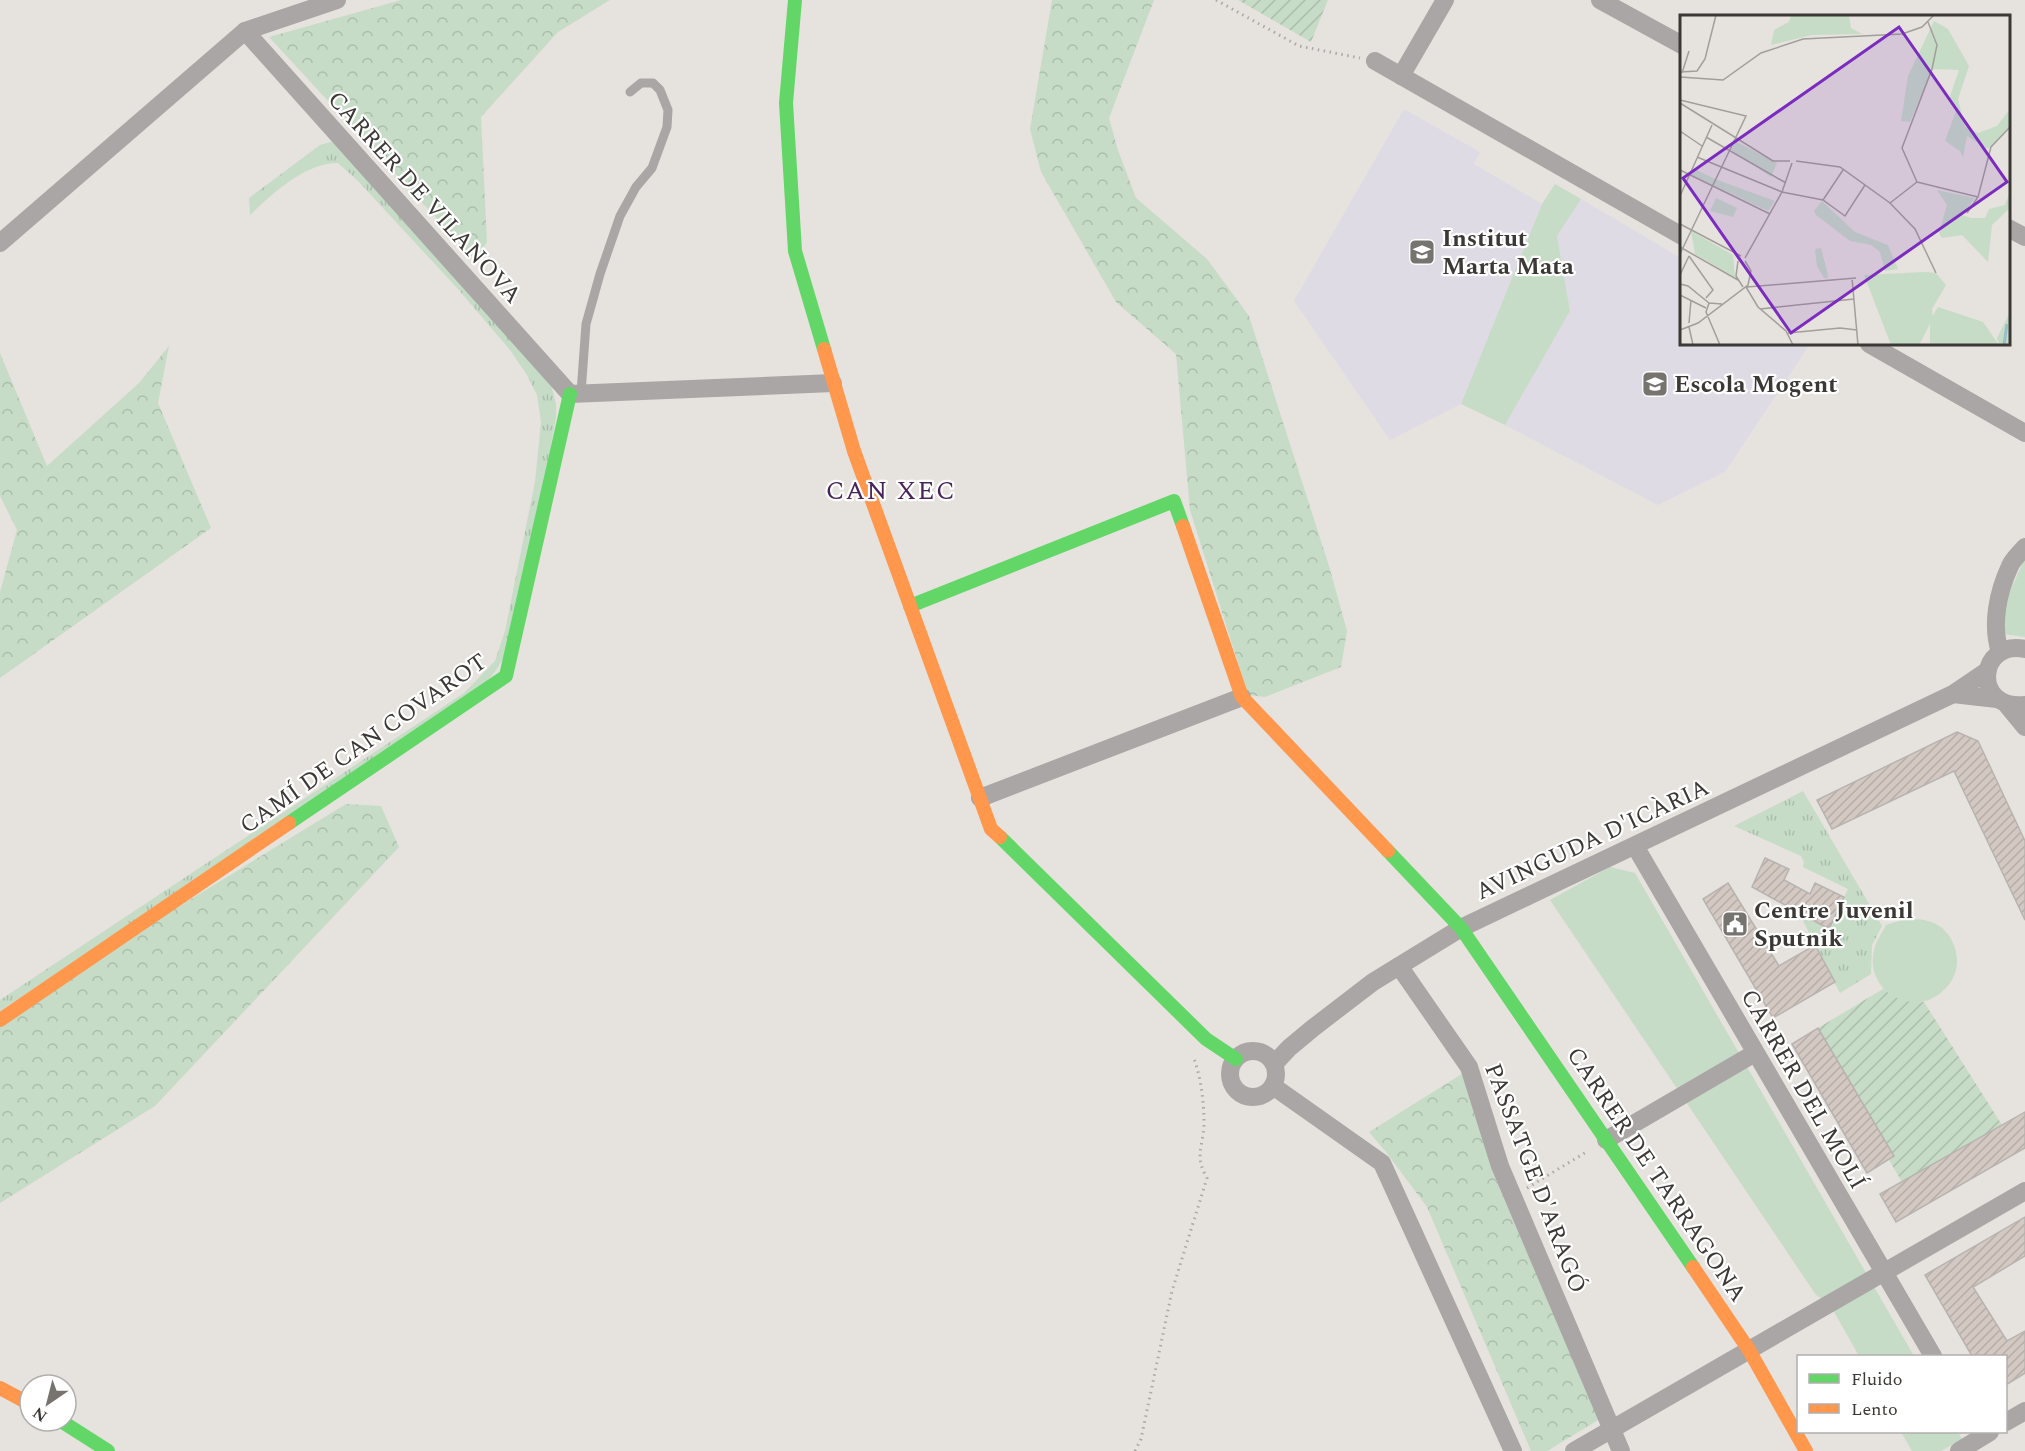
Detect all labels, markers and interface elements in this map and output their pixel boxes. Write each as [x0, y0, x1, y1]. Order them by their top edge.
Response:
inset map [1680, 15, 2010, 345]
street label: CARRER DE VILANOVA [319, 83, 530, 312]
place label: Institut Marta Mata [1442, 221, 1575, 285]
school or university icon: Institut Marta Mata [1407, 237, 1437, 267]
place label: Escola Mogent [1674, 367, 1838, 403]
school or university icon: Escola Mogent [1640, 369, 1670, 399]
district label: CAN XEC [826, 471, 956, 511]
street label: CAMÍ DE CAN COVAROT [232, 644, 495, 843]
street label: AVINGUDA D'ICÀRIA [1470, 770, 1715, 910]
place label: Centre Juvenil Sputnik [1754, 893, 1914, 957]
public building icon: Centre Juvenil Sputnik [1720, 909, 1750, 939]
street label: CARRER DEL MOLÍ [1731, 983, 1875, 1196]
street label: CARRER DE TARRAGONA [1557, 1040, 1755, 1309]
street label: PASSATGE D'ARAGÓ [1475, 1058, 1596, 1299]
legend [1797, 1355, 2007, 1433]
text: Fluido [1851, 1366, 1903, 1393]
north arrow [18, 1373, 78, 1433]
text: Lento [1851, 1396, 1898, 1423]
text: N [28, 1401, 52, 1428]

